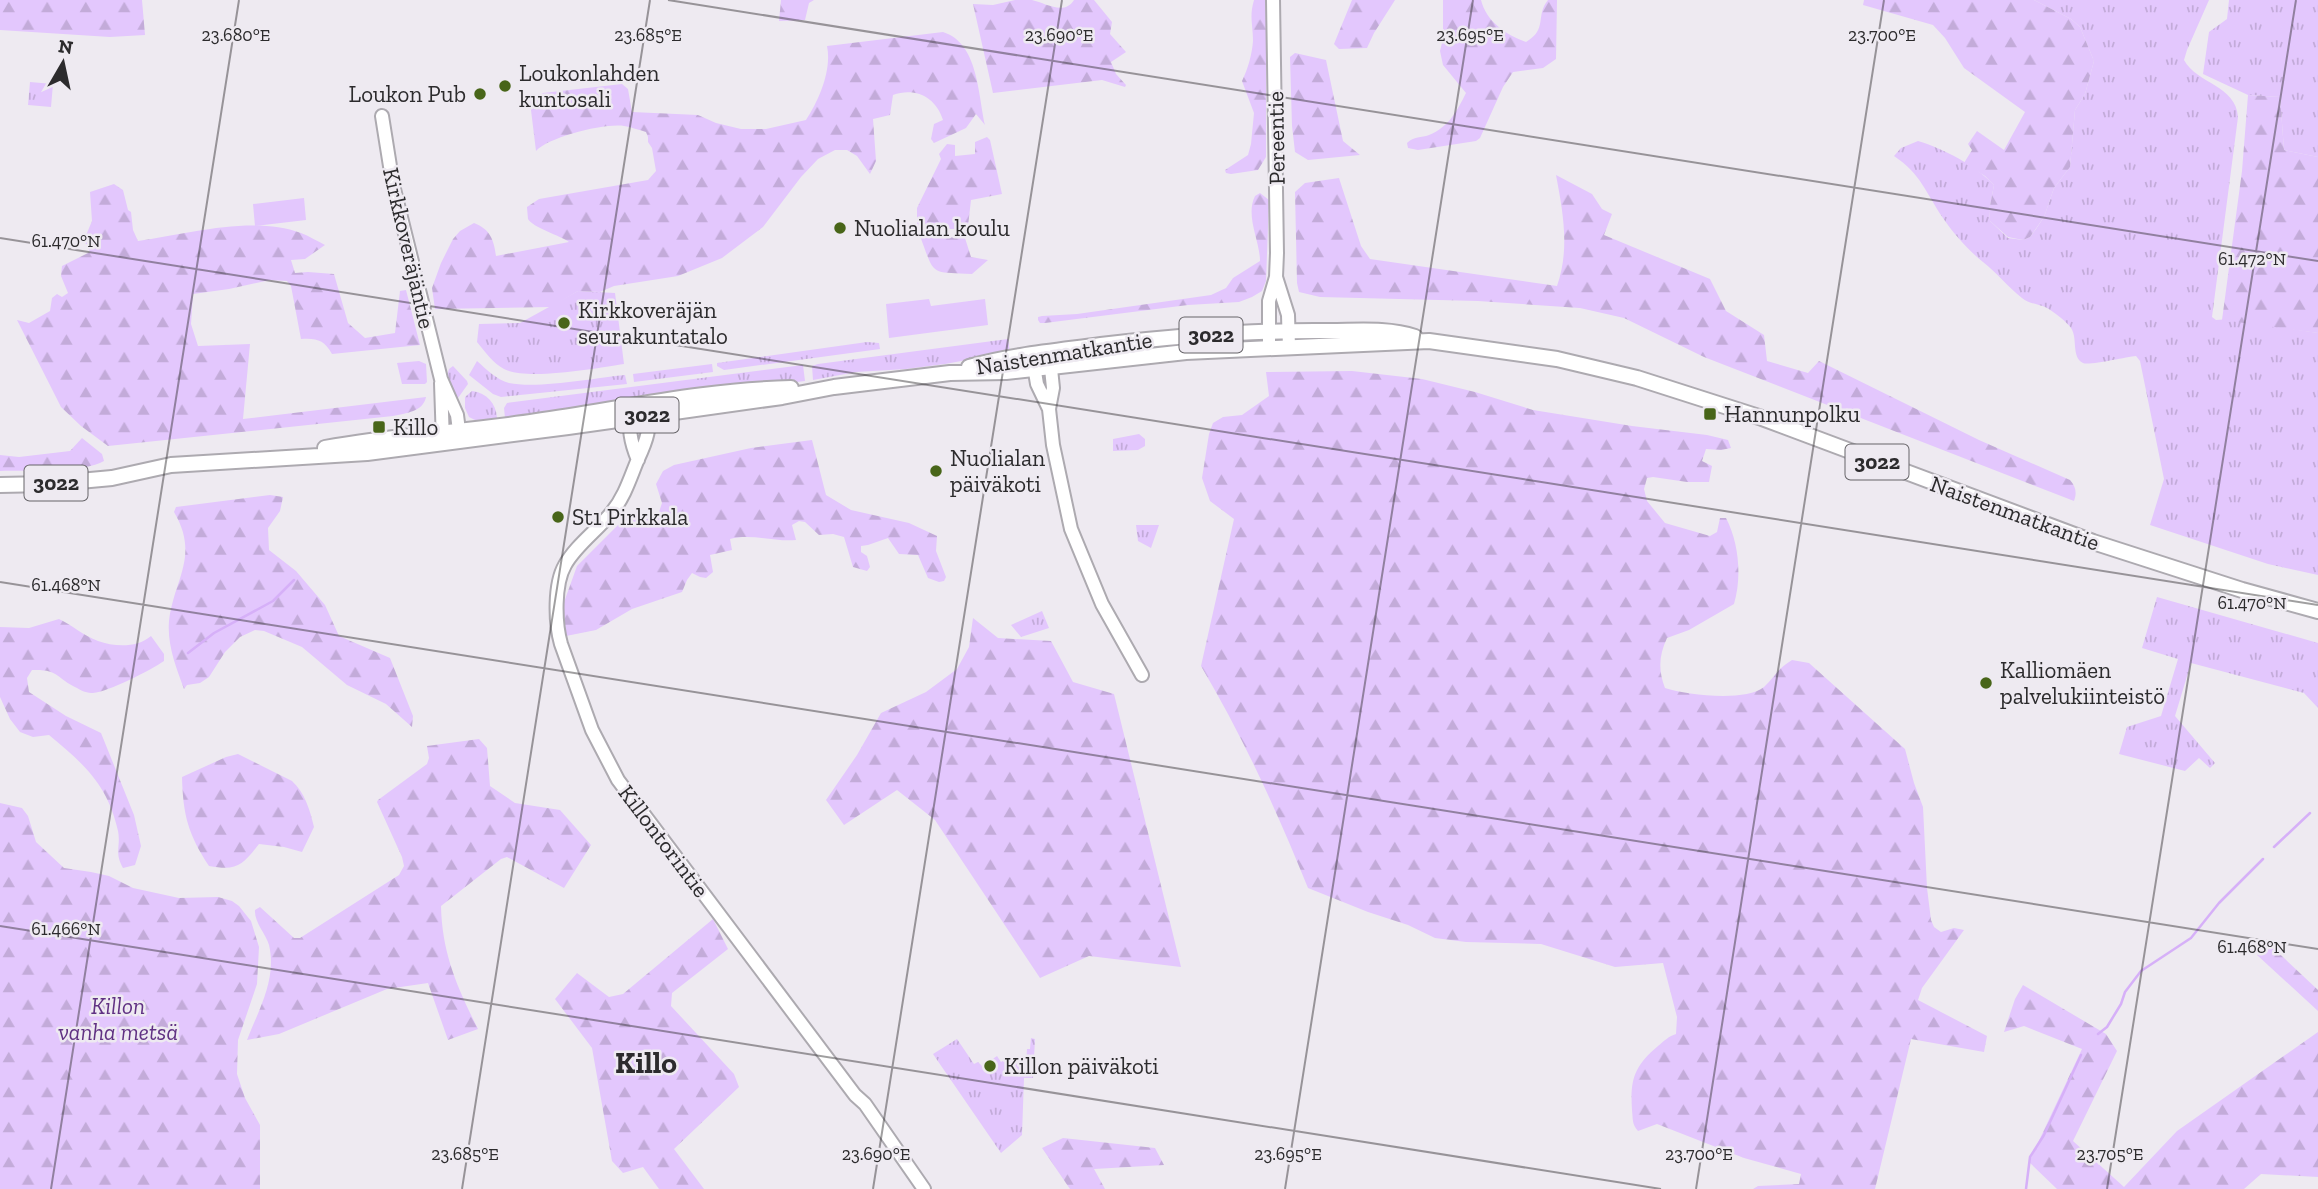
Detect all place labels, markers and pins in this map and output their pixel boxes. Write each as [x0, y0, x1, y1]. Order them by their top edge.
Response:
place label: Loukonlahden kuntosali [519, 59, 660, 113]
marker: Loukonlahden kuntosali [497, 78, 513, 94]
place label: Loukon Pub [349, 80, 466, 108]
marker: Loukon Pub [472, 86, 488, 102]
place label: Nuolialan koulu [854, 214, 1010, 242]
marker: Nuolialan koulu [832, 220, 848, 236]
place label: Kirkkoveräjän seurakuntatalo [578, 296, 728, 350]
marker: Kirkkoveräjän seurakuntatalo [556, 315, 572, 331]
place label: Hannunpolku [1724, 400, 1860, 428]
marker: Hannunpolku [1702, 406, 1718, 422]
place label: Killo [393, 413, 438, 441]
marker: Killo [371, 419, 387, 435]
place label: Nuolialan päiväkoti [950, 444, 1045, 498]
marker: Nuolialan päiväkoti [928, 463, 944, 479]
place label: St1 Pirkkala [572, 503, 688, 531]
marker: St1 Pirkkala [550, 509, 566, 525]
place label: Kalliomäen palvelukiinteistö [2000, 656, 2165, 710]
marker: Kalliomäen palvelukiinteistö [1978, 675, 1994, 691]
place label: Killon päiväkoti [1004, 1052, 1159, 1080]
marker: Killon päiväkoti [982, 1058, 998, 1074]

